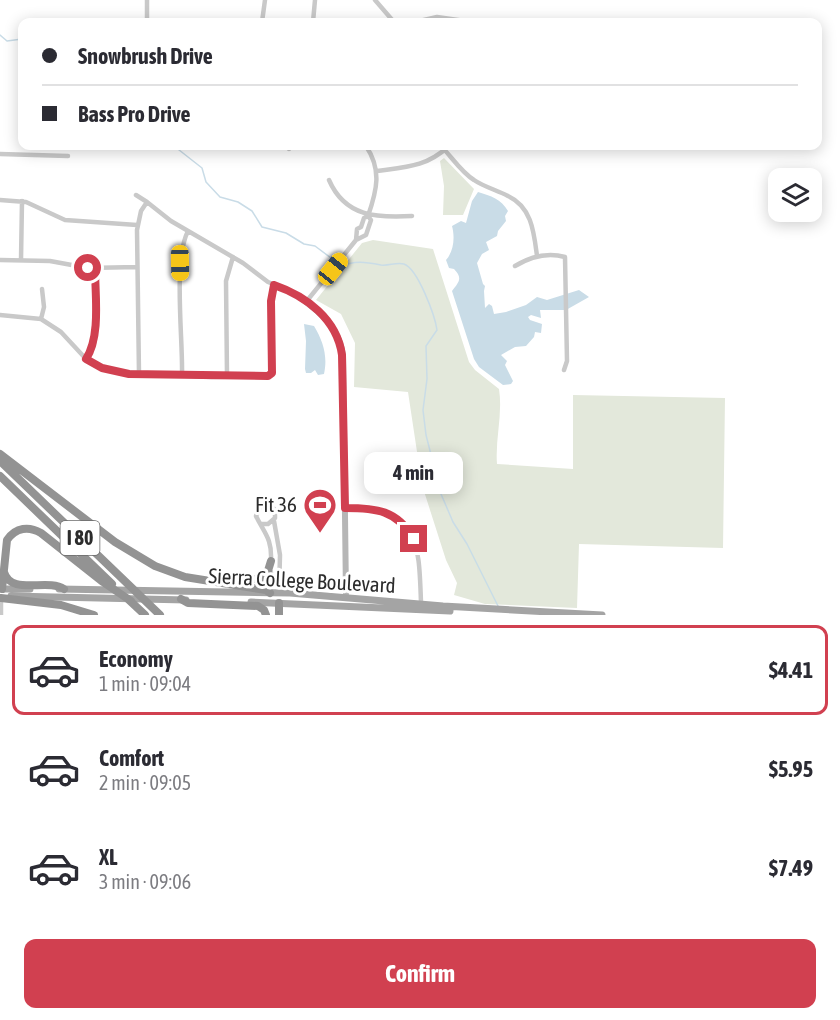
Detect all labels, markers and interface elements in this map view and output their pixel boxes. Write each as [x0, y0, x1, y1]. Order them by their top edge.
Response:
text: Snowbrush Drive [78, 43, 213, 69]
text: Bass Pro Drive [78, 101, 191, 127]
map controls [768, 168, 822, 222]
button: layers [768, 168, 822, 222]
car [171, 245, 189, 281]
car [315, 249, 351, 289]
route start [74, 254, 101, 281]
callout: 4 min [364, 452, 464, 494]
text: 4 min [393, 461, 434, 484]
sports icon: Fit 36 [302, 487, 338, 534]
place label: Fit 36 [255, 492, 297, 516]
road number: I 80 [60, 521, 100, 555]
route end [400, 525, 427, 552]
street label: Sierra College Boulevard [208, 563, 396, 597]
icon: car [27, 643, 81, 697]
text: Economy [99, 646, 173, 672]
text: $4.41 [769, 657, 813, 683]
text: 1 min · 09:04 [99, 672, 191, 695]
icon: car [27, 742, 81, 796]
text: Comfort [99, 745, 164, 771]
text: $5.95 [769, 756, 813, 782]
text: 2 min · 09:05 [99, 771, 191, 794]
icon: car [27, 841, 81, 895]
text: XL [99, 844, 117, 870]
text: $7.49 [769, 855, 813, 881]
text: 3 min · 09:06 [99, 870, 191, 893]
button: Confirm [24, 939, 816, 1008]

